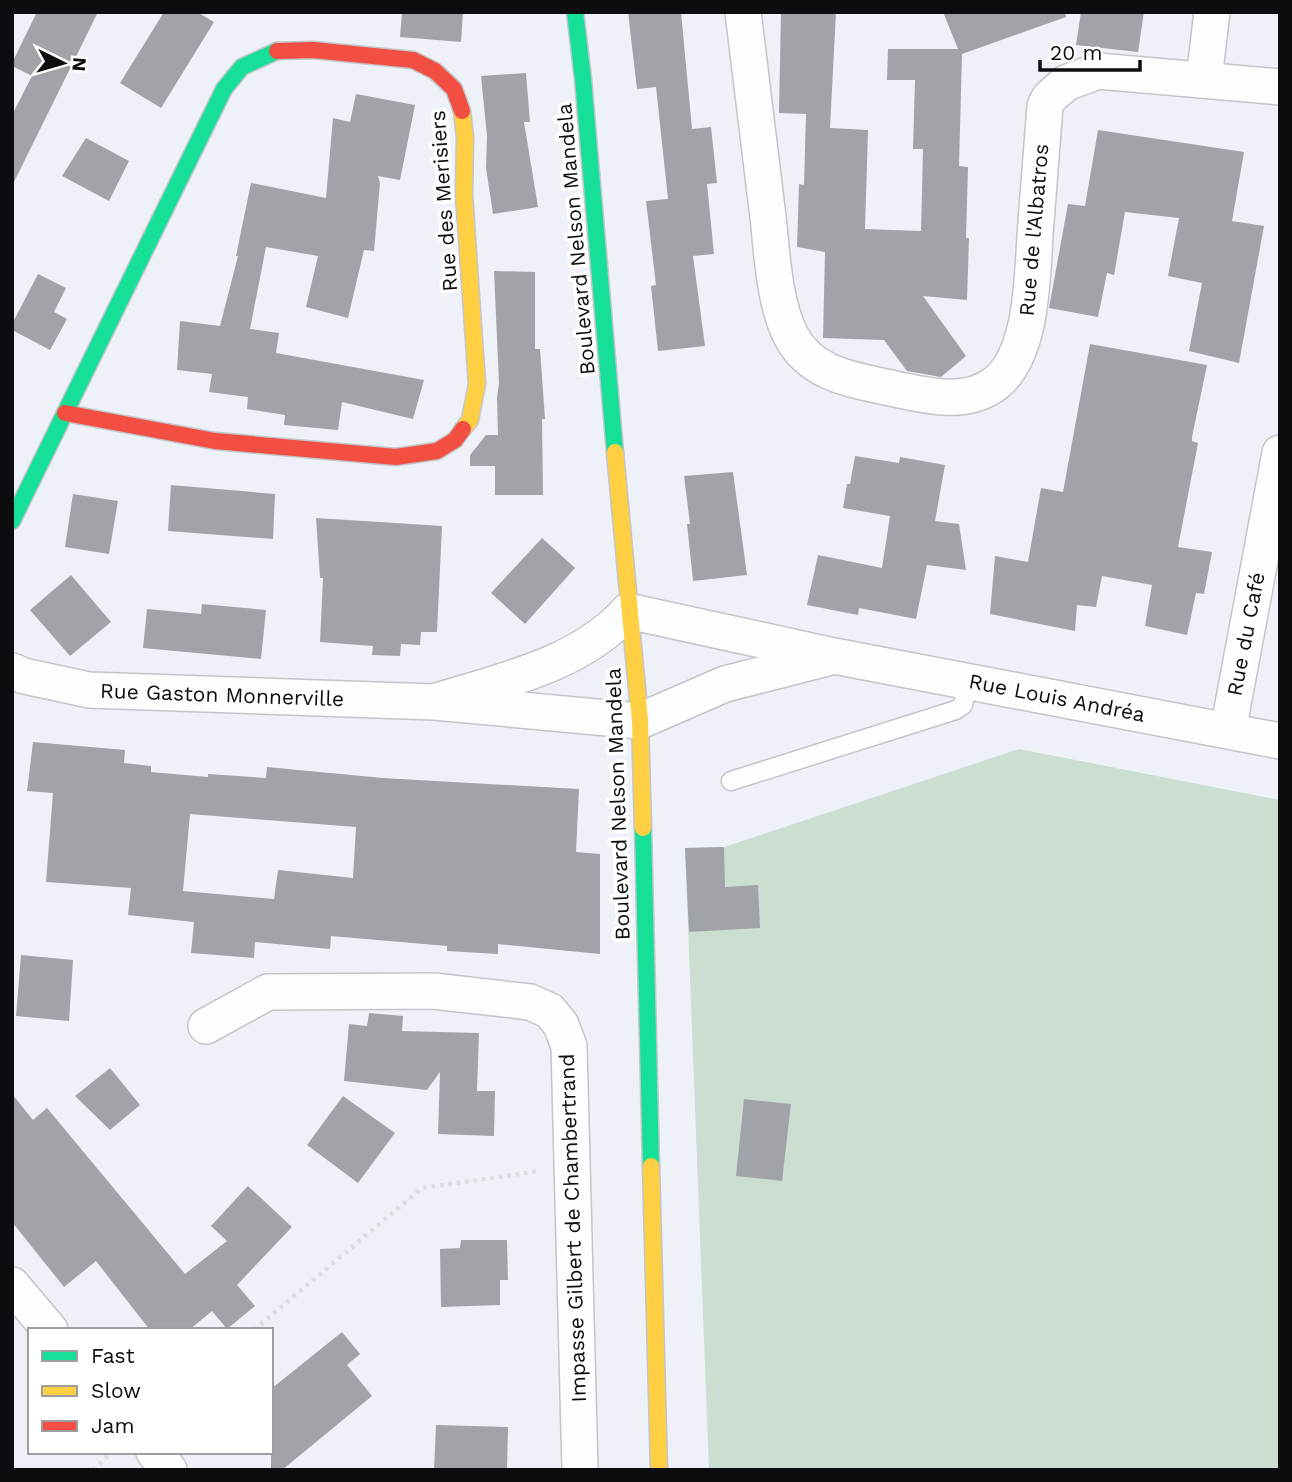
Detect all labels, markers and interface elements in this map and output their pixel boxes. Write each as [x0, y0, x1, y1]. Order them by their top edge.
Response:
north arrow [28, 28, 98, 98]
scale bar [1040, 28, 1140, 72]
text: 20 m [1050, 40, 1102, 65]
text: N [67, 56, 92, 72]
street label: Boulevard Nelson Mandela [551, 102, 600, 376]
street label: Rue des Merisiers [425, 110, 462, 292]
street label: Rue de l'Albatros [1014, 143, 1053, 317]
street label: Rue du Café [1221, 570, 1270, 698]
street label: Boulevard Nelson Mandela [600, 667, 635, 941]
street label: Rue Louis Andréa [967, 668, 1147, 727]
street label: Rue Gaston Monnerville [100, 678, 344, 711]
street label: Impasse Gilbert de Chambertrand [554, 1053, 591, 1403]
legend [28, 1328, 273, 1454]
text: Fast [91, 1343, 135, 1368]
text: Slow [91, 1378, 141, 1403]
text: Jam [91, 1413, 134, 1438]

